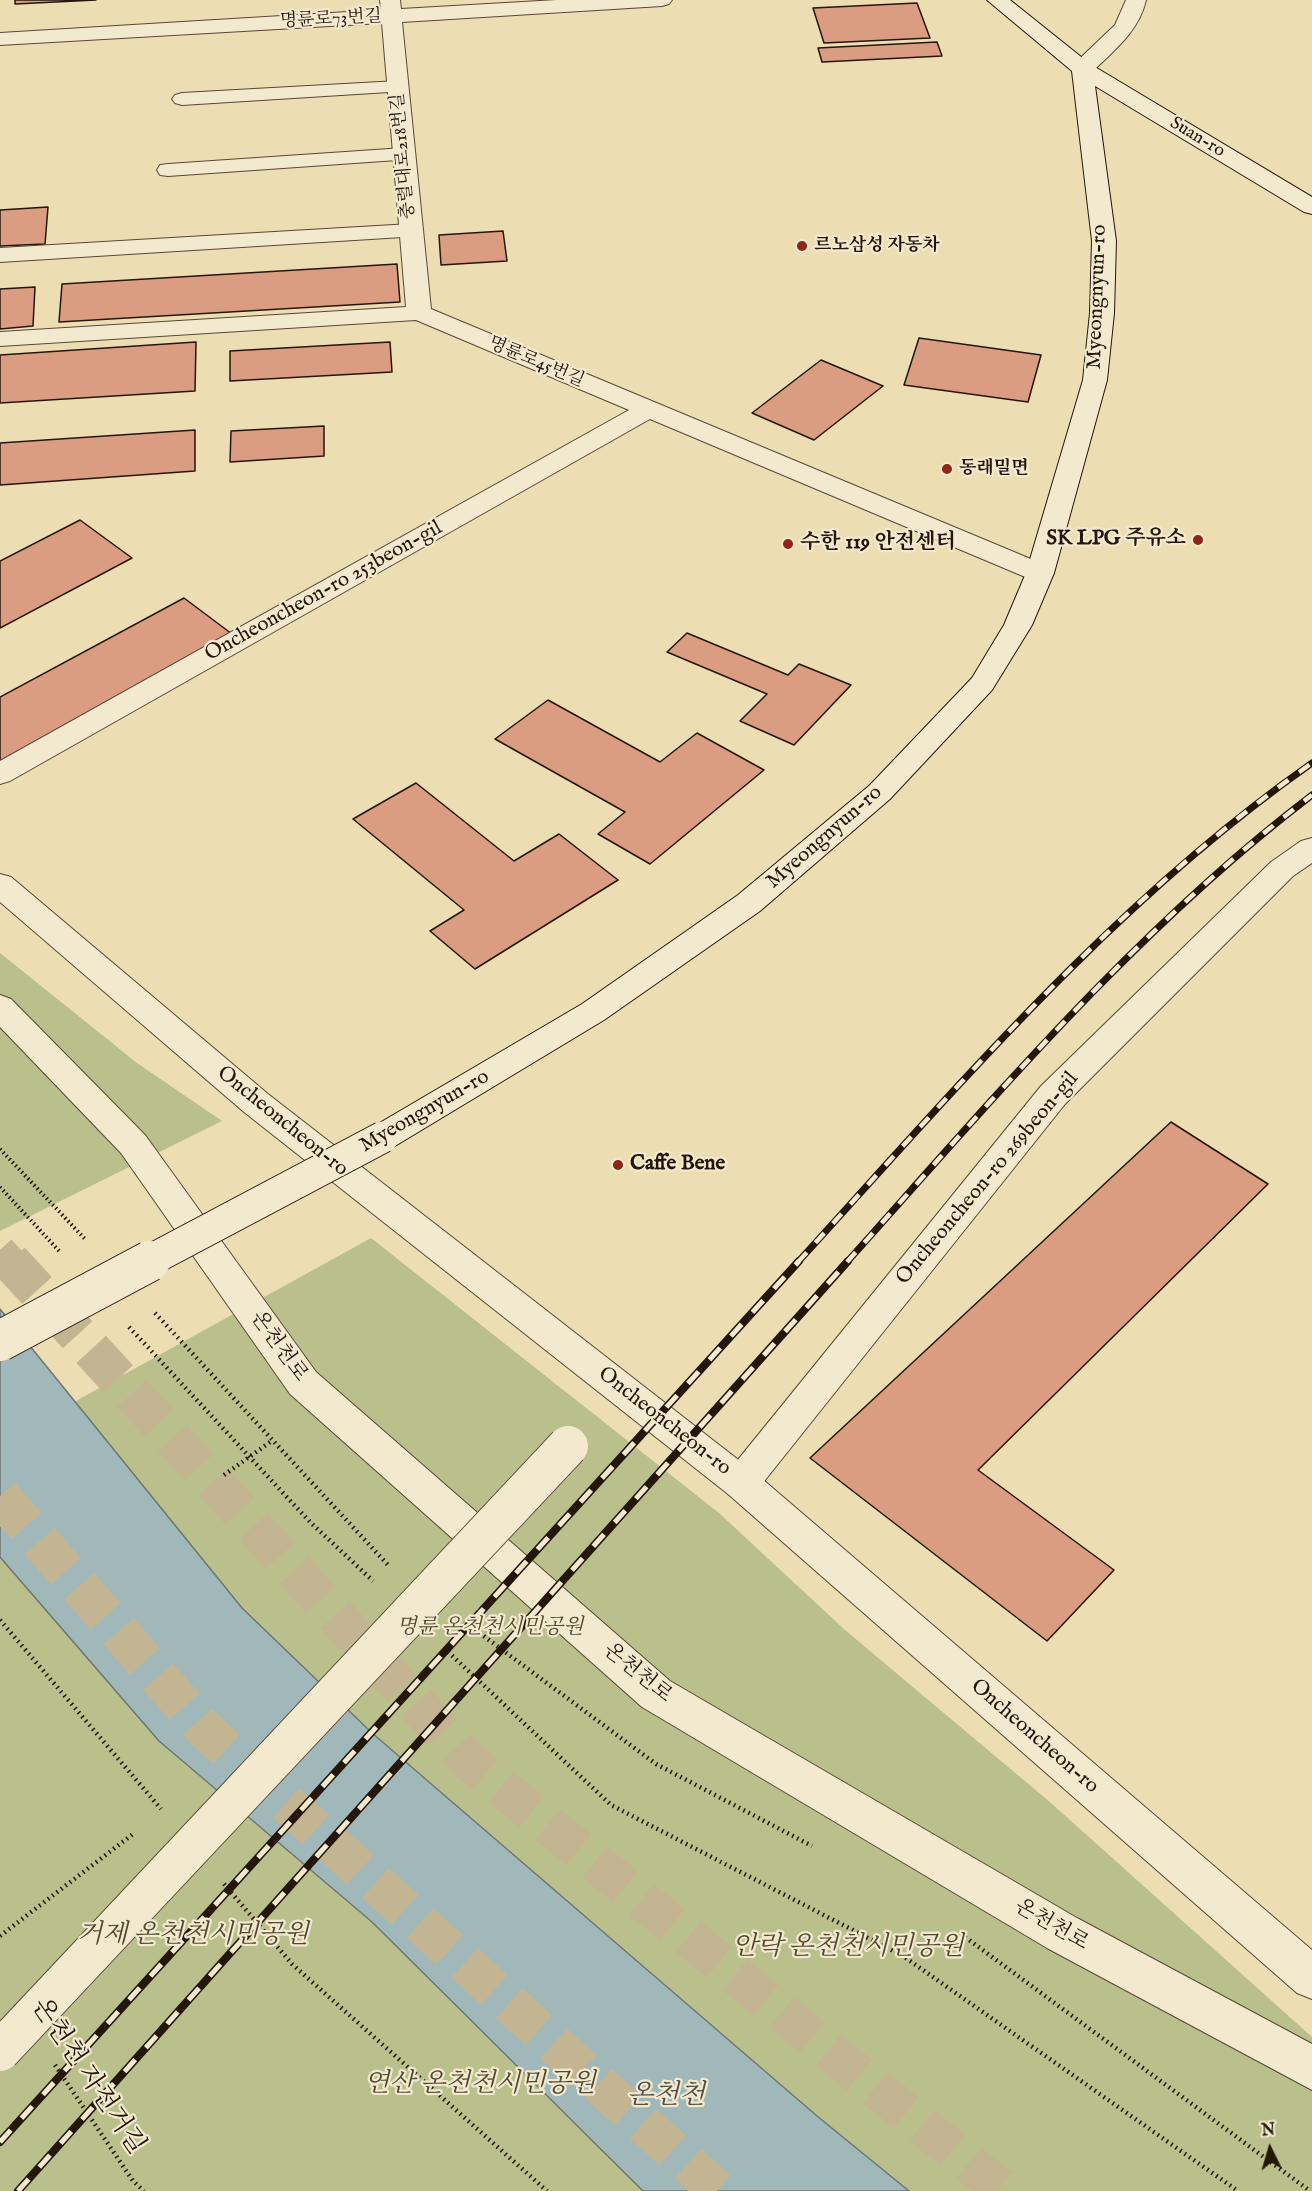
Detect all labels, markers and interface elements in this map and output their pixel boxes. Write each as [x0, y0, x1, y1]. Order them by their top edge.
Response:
street label: 명륜로73번길 [279, 7, 383, 33]
street label: 충렬대로218번길 [388, 92, 420, 220]
street label: Suan-ro [1165, 113, 1229, 163]
street label: Myeongnyun-ro [1083, 224, 1113, 370]
place label: 르노삼성 자동차 [814, 235, 940, 257]
marker: 르노삼성 자동차 [795, 239, 809, 253]
street label: 명륜로45번길 [485, 333, 587, 393]
place label: 동래밀면 [959, 458, 1029, 480]
marker: 동래밀면 [940, 462, 954, 476]
street label: Oncheoncheon-ro 253beon-gil [201, 516, 447, 668]
place label: SK LPG 주유소 [1046, 527, 1186, 553]
place label: 수한 119 안전센터 [800, 531, 956, 557]
marker: SK LPG 주유소 [1191, 533, 1205, 547]
marker: 수한 119 안전센터 [781, 537, 795, 551]
street label: Myeongnyun-ro [762, 781, 888, 895]
street label: Oncheoncheon-ro [211, 1061, 353, 1183]
street label: Myeongnyun-ro [356, 1065, 494, 1159]
street label: Oncheoncheon-ro 269beon-gil [892, 1067, 1084, 1291]
place label: Caffe Bene [630, 1152, 725, 1178]
marker: Caffe Bene [611, 1158, 625, 1172]
street label: 온천천로 [244, 1307, 312, 1387]
street label: Oncheoncheon-ro [593, 1362, 735, 1482]
park label: 명륜 온천천시민공원 [397, 1616, 583, 1642]
street label: 온천천로 [598, 1639, 676, 1709]
street label: Oncheoncheon-ro [965, 1674, 1103, 1800]
street label: 온천천로 [1010, 1895, 1092, 1957]
park label: 거제 온천천시민공원 [77, 1921, 309, 1953]
park label: 안락 온천천시민공원 [732, 1933, 964, 1965]
street label: 온천천 자전거길 [23, 1993, 151, 2161]
park label: 연산 온천천시민공원 [364, 2070, 596, 2102]
water label: 온천천 [627, 2081, 705, 2113]
north arrow [1240, 2119, 1300, 2179]
text: N [1261, 2121, 1276, 2142]

